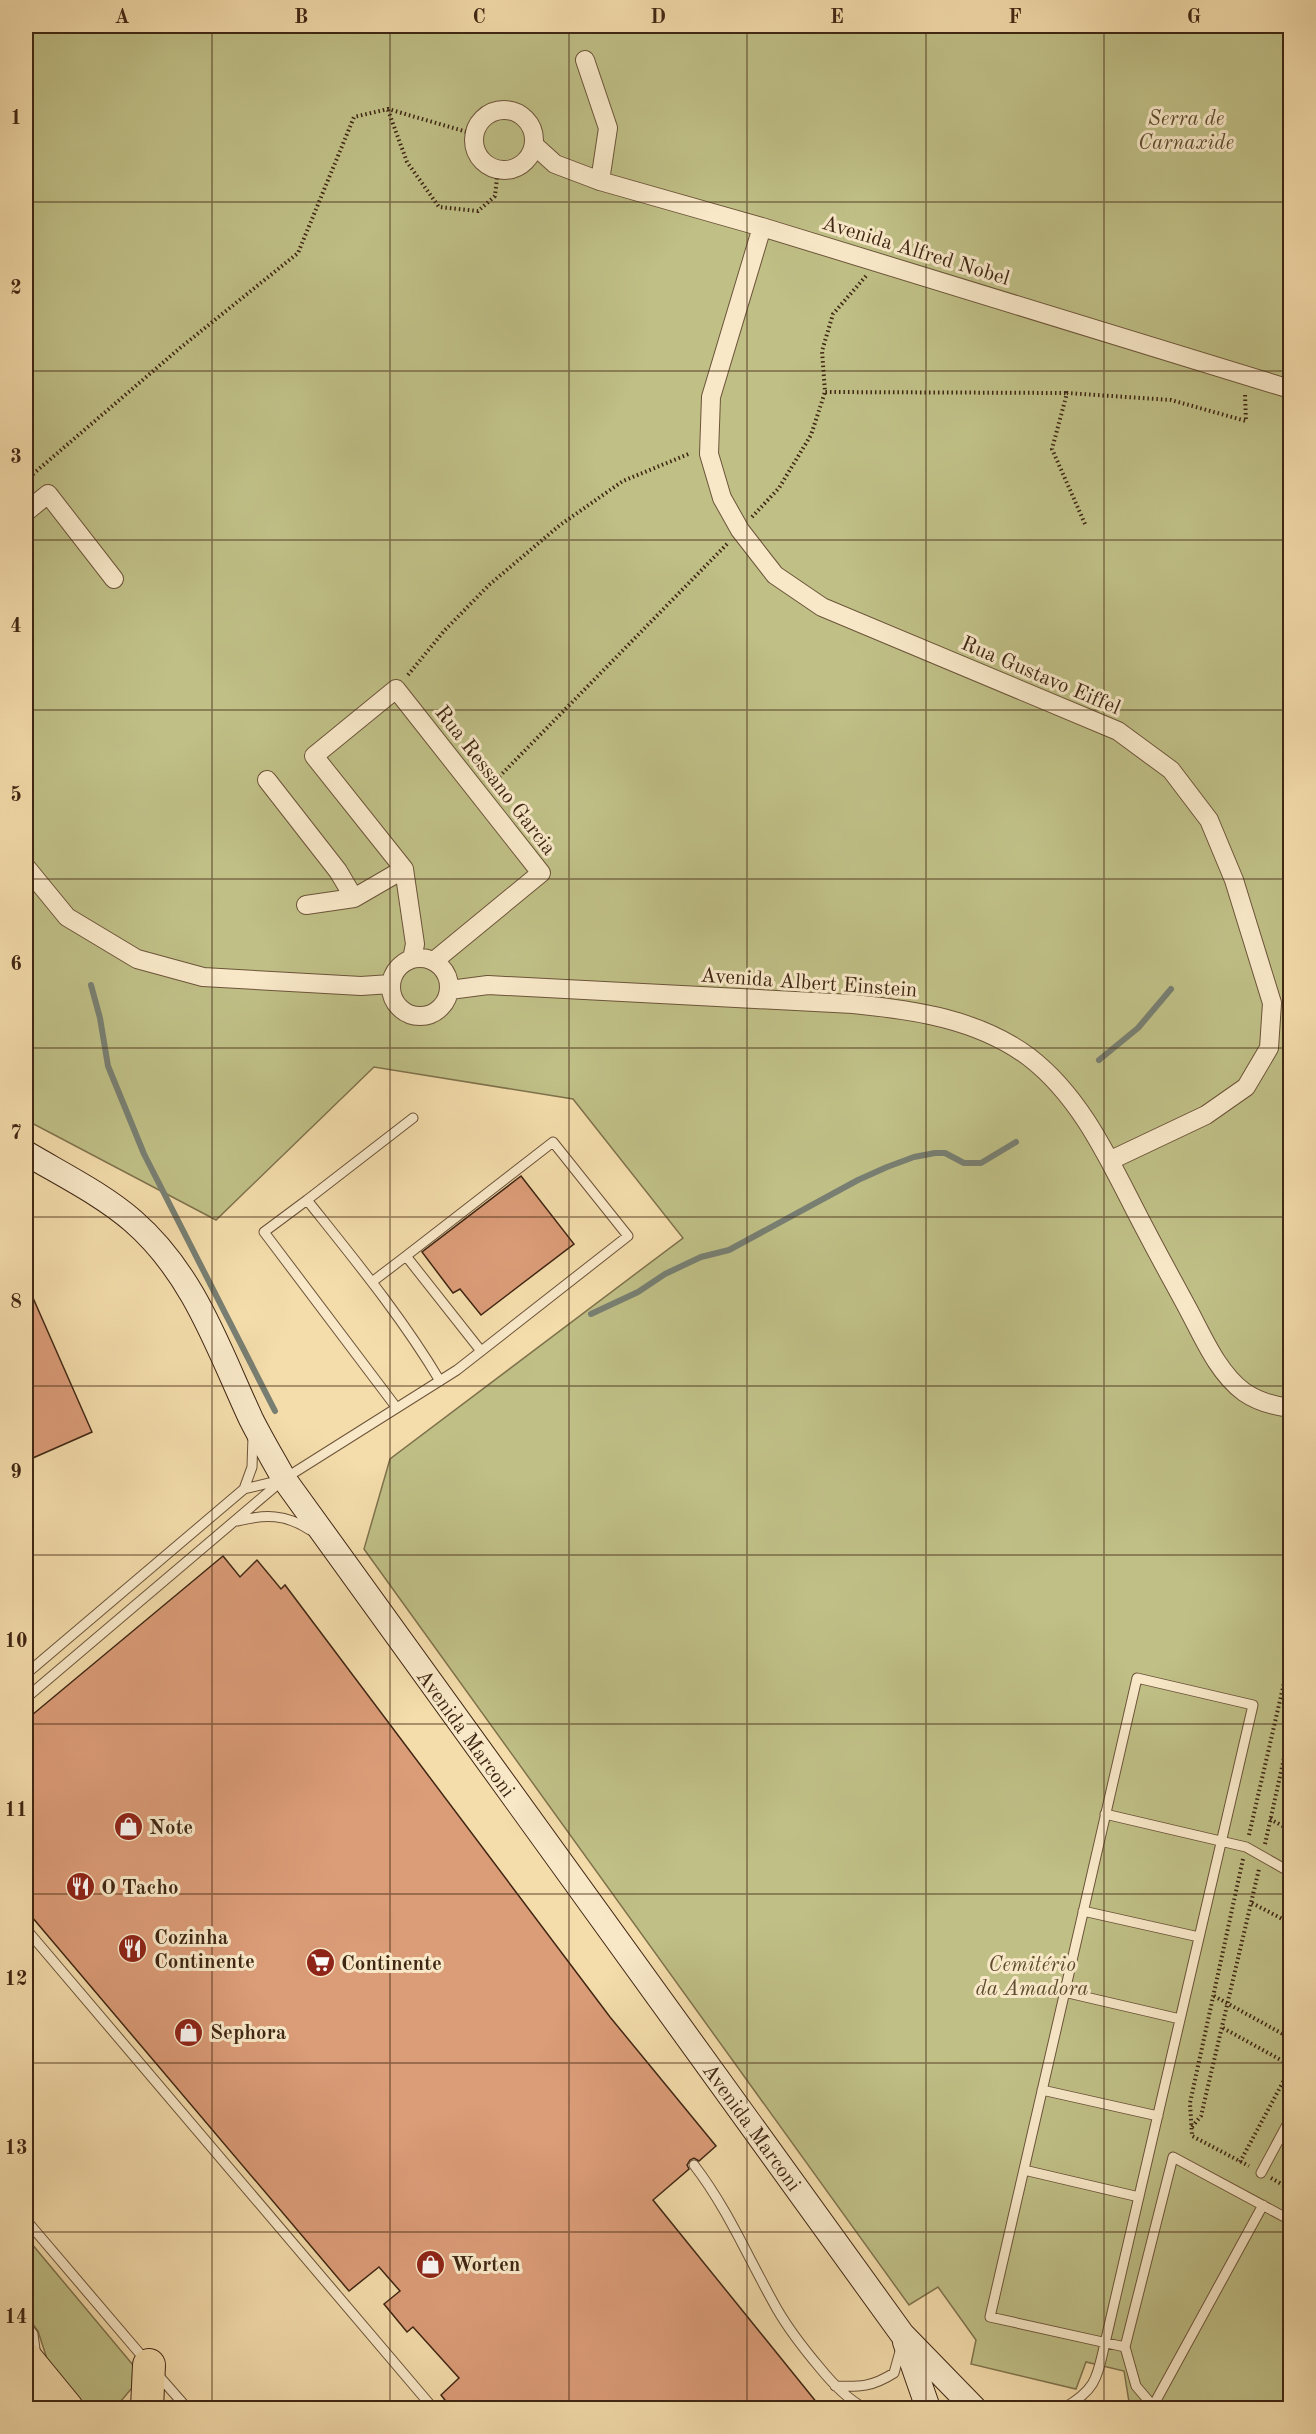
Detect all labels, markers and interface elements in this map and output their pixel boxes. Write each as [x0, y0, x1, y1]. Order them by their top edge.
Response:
text: A [114, 8, 130, 28]
text: B [294, 8, 308, 28]
text: C [472, 8, 486, 28]
text: D [650, 8, 666, 28]
text: E [830, 8, 844, 28]
text: F [1008, 8, 1022, 28]
text: G [1187, 8, 1201, 28]
text: 1 [10, 109, 22, 129]
park label: Serra de Carnaxide [1138, 109, 1234, 154]
street label: Avenida Alfred Nobel [819, 213, 1012, 290]
text: 2 [10, 279, 22, 299]
text: 3 [10, 448, 22, 468]
text: 4 [10, 617, 22, 637]
street label: Rua Gustavo Eiffel [958, 633, 1123, 720]
street label: Rua Ressano Garcia [430, 702, 559, 859]
text: 5 [10, 785, 22, 806]
text: 6 [10, 955, 22, 975]
street label: Avenida Albert Einstein [700, 965, 918, 1002]
text: 7 [10, 1124, 22, 1144]
text: 8 [10, 1293, 22, 1313]
text: 9 [10, 1463, 22, 1483]
text: 10 [4, 1632, 28, 1652]
street label: Avenida Marconi [412, 1666, 518, 1801]
text: 11 [4, 1801, 28, 1821]
shop icon: Note [112, 1811, 144, 1843]
place label: Note [149, 1818, 193, 1839]
restaurant icon: O Tacho [64, 1871, 96, 1903]
place label: O Tacho [101, 1878, 179, 1899]
place label: Cozinha Continente [154, 1928, 255, 1973]
restaurant icon: Cozinha Continente [117, 1933, 149, 1965]
supermarket icon: Continente [304, 1947, 336, 1979]
place label: Continente [341, 1954, 442, 1975]
park label: Cemitério da Amadora [976, 1955, 1088, 2000]
text: 12 [4, 1970, 28, 1990]
shop icon: Sephora [173, 2016, 205, 2048]
place label: Sephora [210, 2023, 287, 2044]
street label: Avenida Marconi [698, 2060, 804, 2195]
text: 13 [4, 2139, 28, 2159]
shop icon: Worten [414, 2248, 446, 2280]
place label: Worten [451, 2255, 521, 2276]
text: 14 [4, 2308, 28, 2328]

